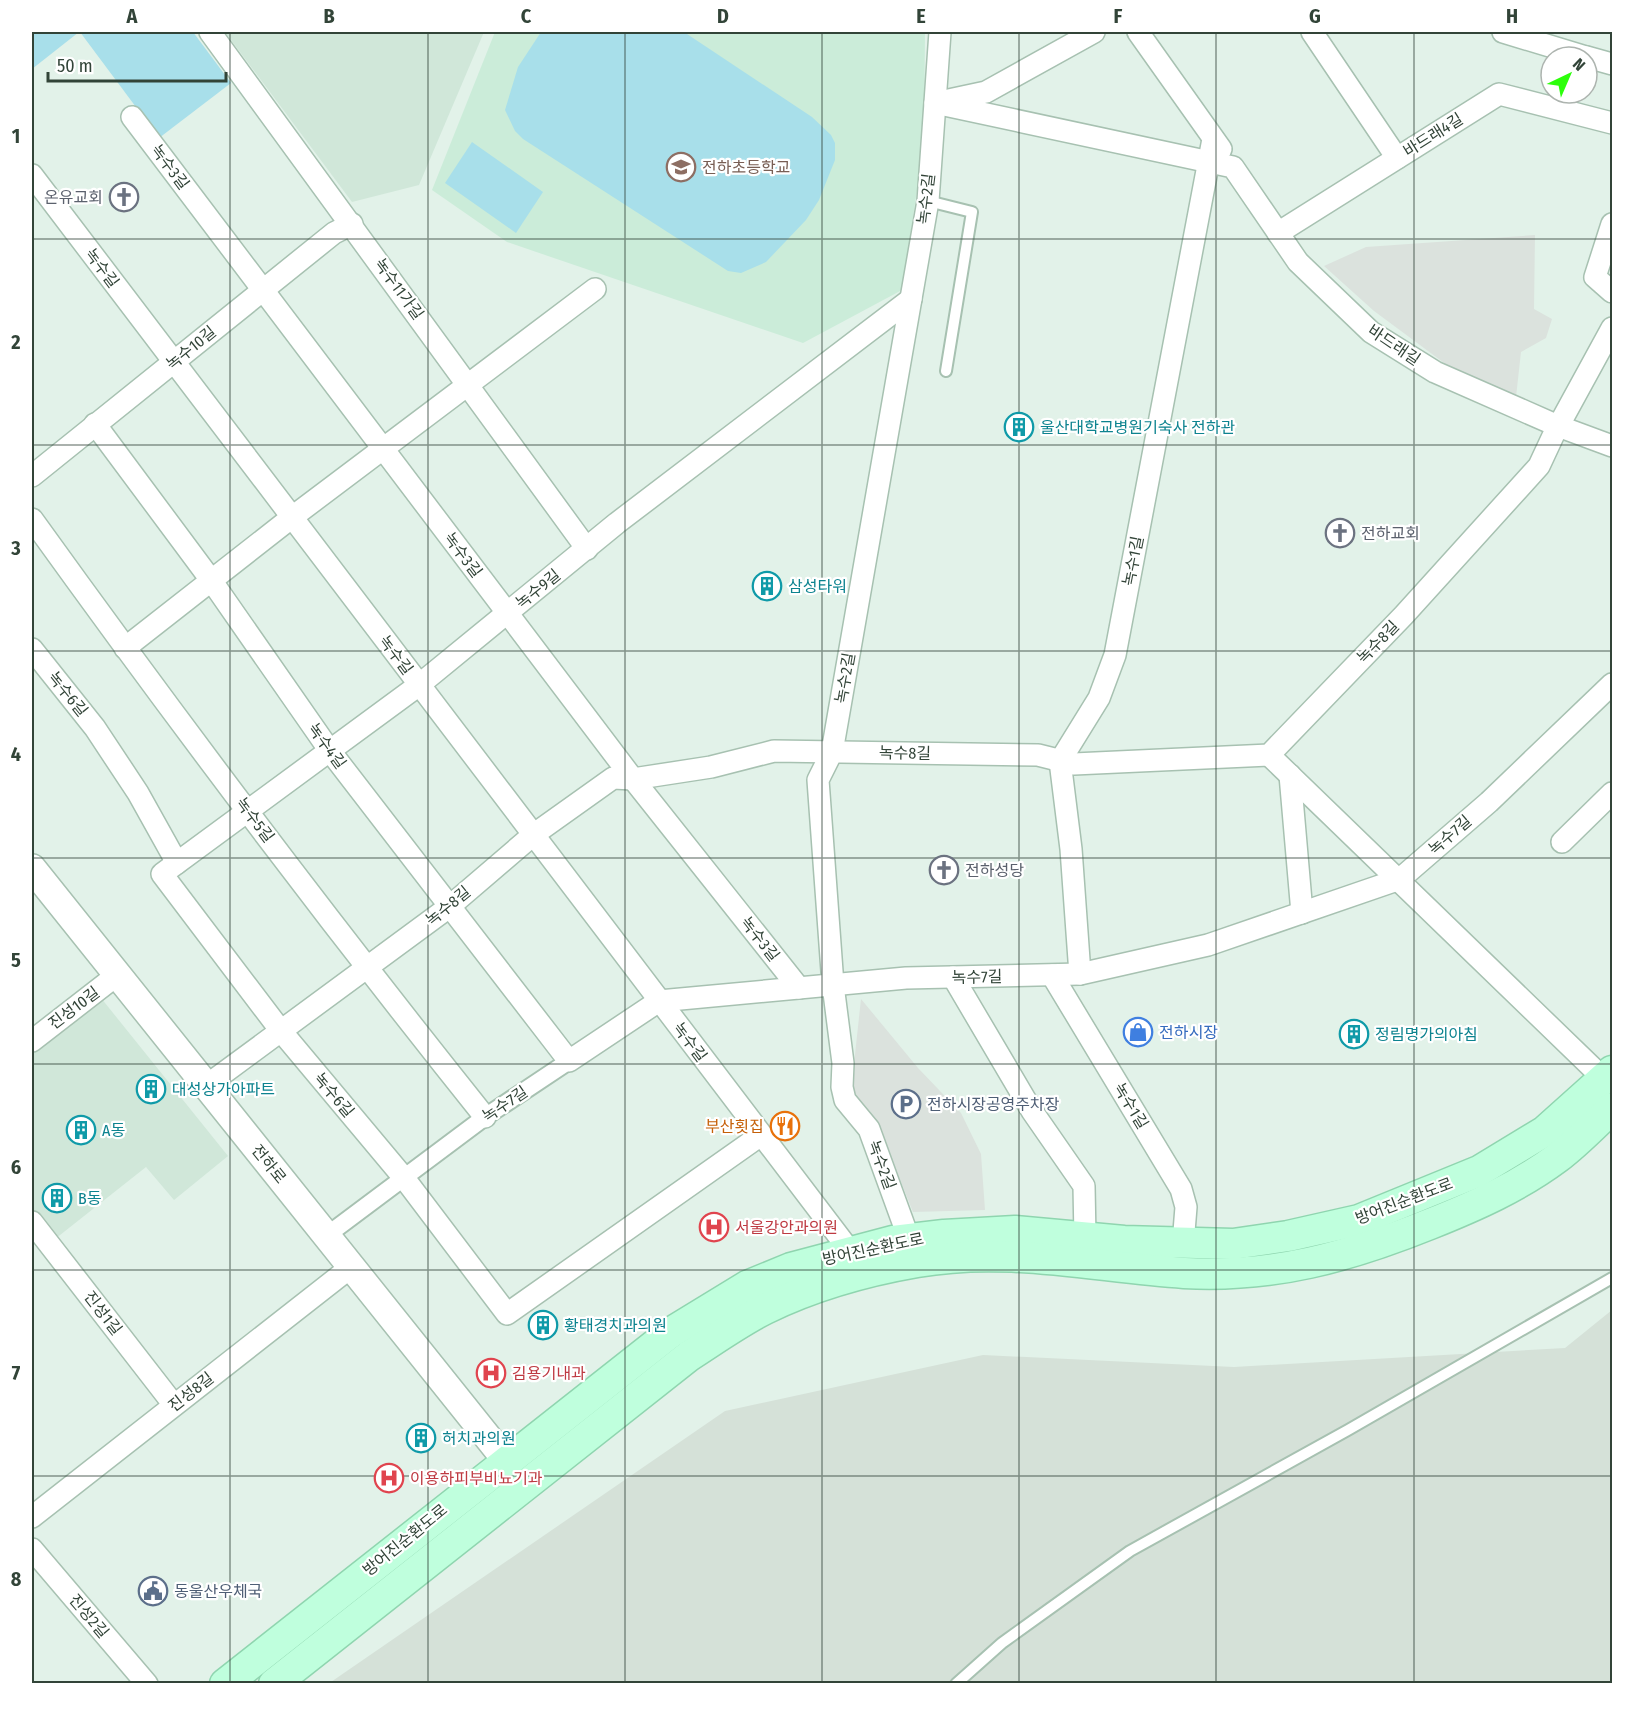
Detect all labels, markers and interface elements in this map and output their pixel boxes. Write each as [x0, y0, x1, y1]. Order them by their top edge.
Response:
text: A [126, 4, 139, 28]
text: B [323, 4, 335, 28]
text: C [521, 4, 532, 28]
text: D [717, 4, 729, 28]
text: E [916, 4, 926, 28]
text: F [1114, 4, 1123, 28]
text: G [1309, 4, 1321, 28]
text: H [1506, 4, 1518, 28]
scale bar [48, 45, 226, 83]
north arrow [1539, 45, 1599, 105]
text: N [1569, 54, 1589, 75]
text: 50 m [57, 55, 93, 77]
street label: 바드래4길 [1400, 109, 1466, 161]
text: 1 [12, 124, 20, 148]
street label: 녹수3길 [147, 141, 193, 193]
school or university icon: 전하초등학교 [665, 151, 697, 183]
place label: 전하초등학교 [702, 158, 790, 177]
street label: 녹수2길 [913, 172, 939, 226]
church icon: 온유교회 [108, 181, 140, 213]
place label: 온유교회 [44, 188, 103, 207]
street label: 녹수길 [81, 245, 123, 291]
street label: 녹수11가길 [370, 255, 428, 323]
street label: 바드래길 [1364, 321, 1424, 369]
street label: 녹수10길 [162, 322, 220, 374]
text: 2 [10, 330, 21, 354]
building icon: 울산대학교병원기숙사 전하관 [1003, 411, 1035, 443]
place label: 울산대학교병원기숙사 전하관 [1040, 418, 1235, 437]
church icon: 전하교회 [1324, 517, 1356, 549]
place label: 전하교회 [1361, 524, 1420, 543]
street label: 녹수3길 [440, 529, 486, 581]
street label: 녹수1길 [1119, 534, 1147, 588]
text: 3 [10, 536, 21, 560]
street label: 녹수9길 [512, 565, 564, 613]
building icon: 삼성타워 [751, 570, 783, 602]
place label: 삼성타워 [788, 577, 847, 596]
street label: 녹수8길 [1353, 617, 1403, 667]
street label: 녹수길 [375, 632, 417, 678]
street label: 녹수2길 [831, 651, 859, 705]
street label: 녹수6길 [44, 668, 92, 720]
street label: 녹수4길 [304, 719, 350, 773]
text: 4 [11, 742, 21, 766]
street label: 녹수8길 [879, 743, 931, 763]
street label: 녹수5길 [232, 794, 278, 846]
street label: 녹수7길 [1425, 811, 1475, 859]
church icon: 전하성당 [928, 854, 960, 886]
place label: 전하성당 [965, 861, 1024, 880]
street label: 녹수8길 [422, 882, 474, 930]
street label: 녹수3길 [737, 913, 783, 965]
text: 5 [11, 948, 21, 972]
street label: 녹수7길 [952, 967, 1002, 987]
street label: 진성10길 [45, 983, 103, 1033]
shop icon: 전하시장 [1122, 1016, 1154, 1048]
building icon: 정림명가의아침 [1338, 1018, 1370, 1050]
street label: 녹수길 [669, 1019, 711, 1065]
place label: 전하시장 [1159, 1023, 1218, 1042]
place label: 정림명가의아침 [1375, 1025, 1478, 1044]
street label: 녹수6길 [310, 1069, 358, 1121]
building icon: 대성상가아파트 [135, 1073, 167, 1105]
place label: 대성상가아파트 [172, 1080, 275, 1099]
street label: 녹수1길 [1110, 1080, 1152, 1132]
street label: 녹수7길 [479, 1082, 531, 1126]
parking icon: 전하시장공영주차장 [890, 1088, 922, 1120]
place label: 전하시장공영주차장 [927, 1095, 1060, 1114]
restaurant icon: 부산횟집 [769, 1110, 801, 1142]
building icon: A동 [65, 1114, 97, 1146]
place label: 부산횟집 [705, 1117, 764, 1136]
place label: A동 [102, 1121, 125, 1140]
street label: 녹수2길 [864, 1138, 900, 1192]
street label: 전하로 [248, 1141, 290, 1187]
text: 6 [11, 1155, 21, 1179]
street label: 방어진순환도로 [1352, 1174, 1456, 1228]
building icon: B동 [41, 1182, 73, 1214]
place label: B동 [78, 1189, 102, 1208]
hospital icon: 서울강안과의원 [698, 1211, 730, 1243]
place label: 서울강안과의원 [735, 1218, 838, 1237]
street label: 방어진순환도로 [821, 1229, 926, 1269]
street label: 진성1길 [80, 1287, 126, 1339]
building icon: 황태경치과의원 [527, 1309, 559, 1341]
place label: 황태경치과의원 [564, 1316, 667, 1335]
hospital icon: 김용기내과 [475, 1357, 507, 1389]
text: 7 [12, 1361, 21, 1385]
place label: 김용기내과 [512, 1364, 586, 1383]
street label: 진성8길 [165, 1368, 217, 1416]
building icon: 허치과의원 [405, 1422, 437, 1454]
place label: 허치과의원 [442, 1429, 516, 1448]
hospital icon: 이용하피부비뇨기과 [373, 1462, 405, 1494]
place label: 이용하피부비뇨기과 [410, 1469, 543, 1488]
street label: 방어진순환도로 [359, 1500, 451, 1580]
text: 8 [11, 1567, 22, 1591]
public building icon: 동울산우체국 [137, 1575, 169, 1607]
place label: 동울산우체국 [174, 1582, 262, 1601]
street label: 진성2길 [65, 1590, 113, 1642]

